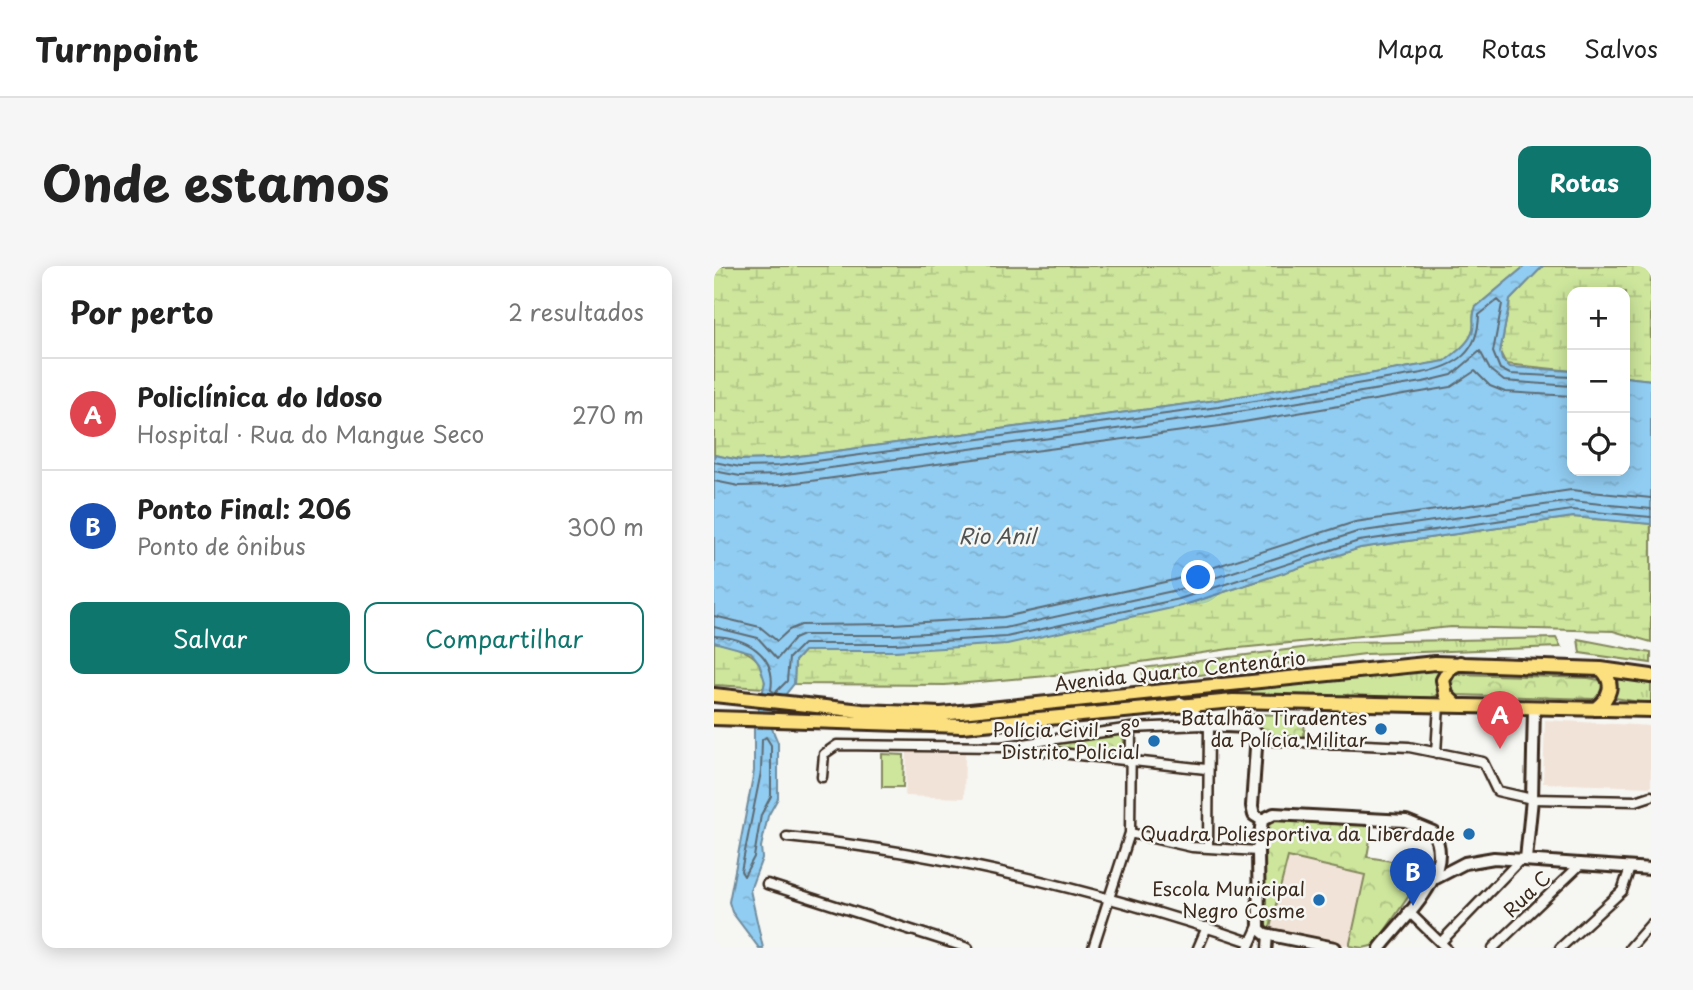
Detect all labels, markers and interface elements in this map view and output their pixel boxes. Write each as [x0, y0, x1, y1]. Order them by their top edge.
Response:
text: Turnpoint [35, 23, 199, 73]
text: Mapa [1377, 30, 1443, 66]
text: Rotas [1481, 30, 1546, 66]
text: Salvos [1584, 30, 1658, 66]
text: Onde estamos [42, 145, 389, 219]
button: Rotas [1518, 146, 1651, 218]
map controls [1567, 287, 1630, 476]
button: + [1567, 287, 1630, 350]
text: Por perto [70, 289, 213, 334]
text: 2 resultados [508, 294, 644, 329]
button: − [1567, 350, 1630, 413]
text: Policlínica do Idoso [137, 377, 382, 416]
text: A [84, 397, 102, 432]
text: 270 m [572, 397, 644, 432]
button: locate [1567, 413, 1630, 476]
text: Hospital · Rua do Mangue Seco [137, 416, 484, 451]
text: Ponto Final: 206 [137, 489, 351, 528]
text: B [85, 509, 101, 544]
text: 300 m [567, 509, 644, 544]
water label: Rio Anil [959, 519, 1039, 551]
text: Ponto de ônibus [137, 528, 306, 563]
your location [1181, 560, 1215, 594]
button: Salvar [70, 602, 350, 674]
button: Compartilhar [364, 602, 644, 674]
street label: Avenida Quarto Centenário [1053, 643, 1307, 697]
pin: A [1477, 691, 1523, 749]
place label: Batalhão Tiradentes da Polícia Militar [1181, 703, 1367, 753]
place label: Polícia Civil - 8º Distrito Policial [992, 715, 1140, 765]
marker: Batalhão Tiradentes da Polícia Militar [1373, 721, 1389, 737]
marker: Polícia Civil - 8º Distrito Policial [1146, 733, 1162, 749]
place label: Quadra Poliesportiva da Liberdade [1140, 819, 1455, 847]
marker: Quadra Poliesportiva da Liberdade [1461, 826, 1477, 842]
pin: B [1390, 848, 1436, 906]
street label: Rua C [1496, 864, 1556, 923]
place label: Escola Municipal Negro Cosme [1152, 874, 1305, 924]
marker: Escola Municipal Negro Cosme [1311, 892, 1327, 908]

